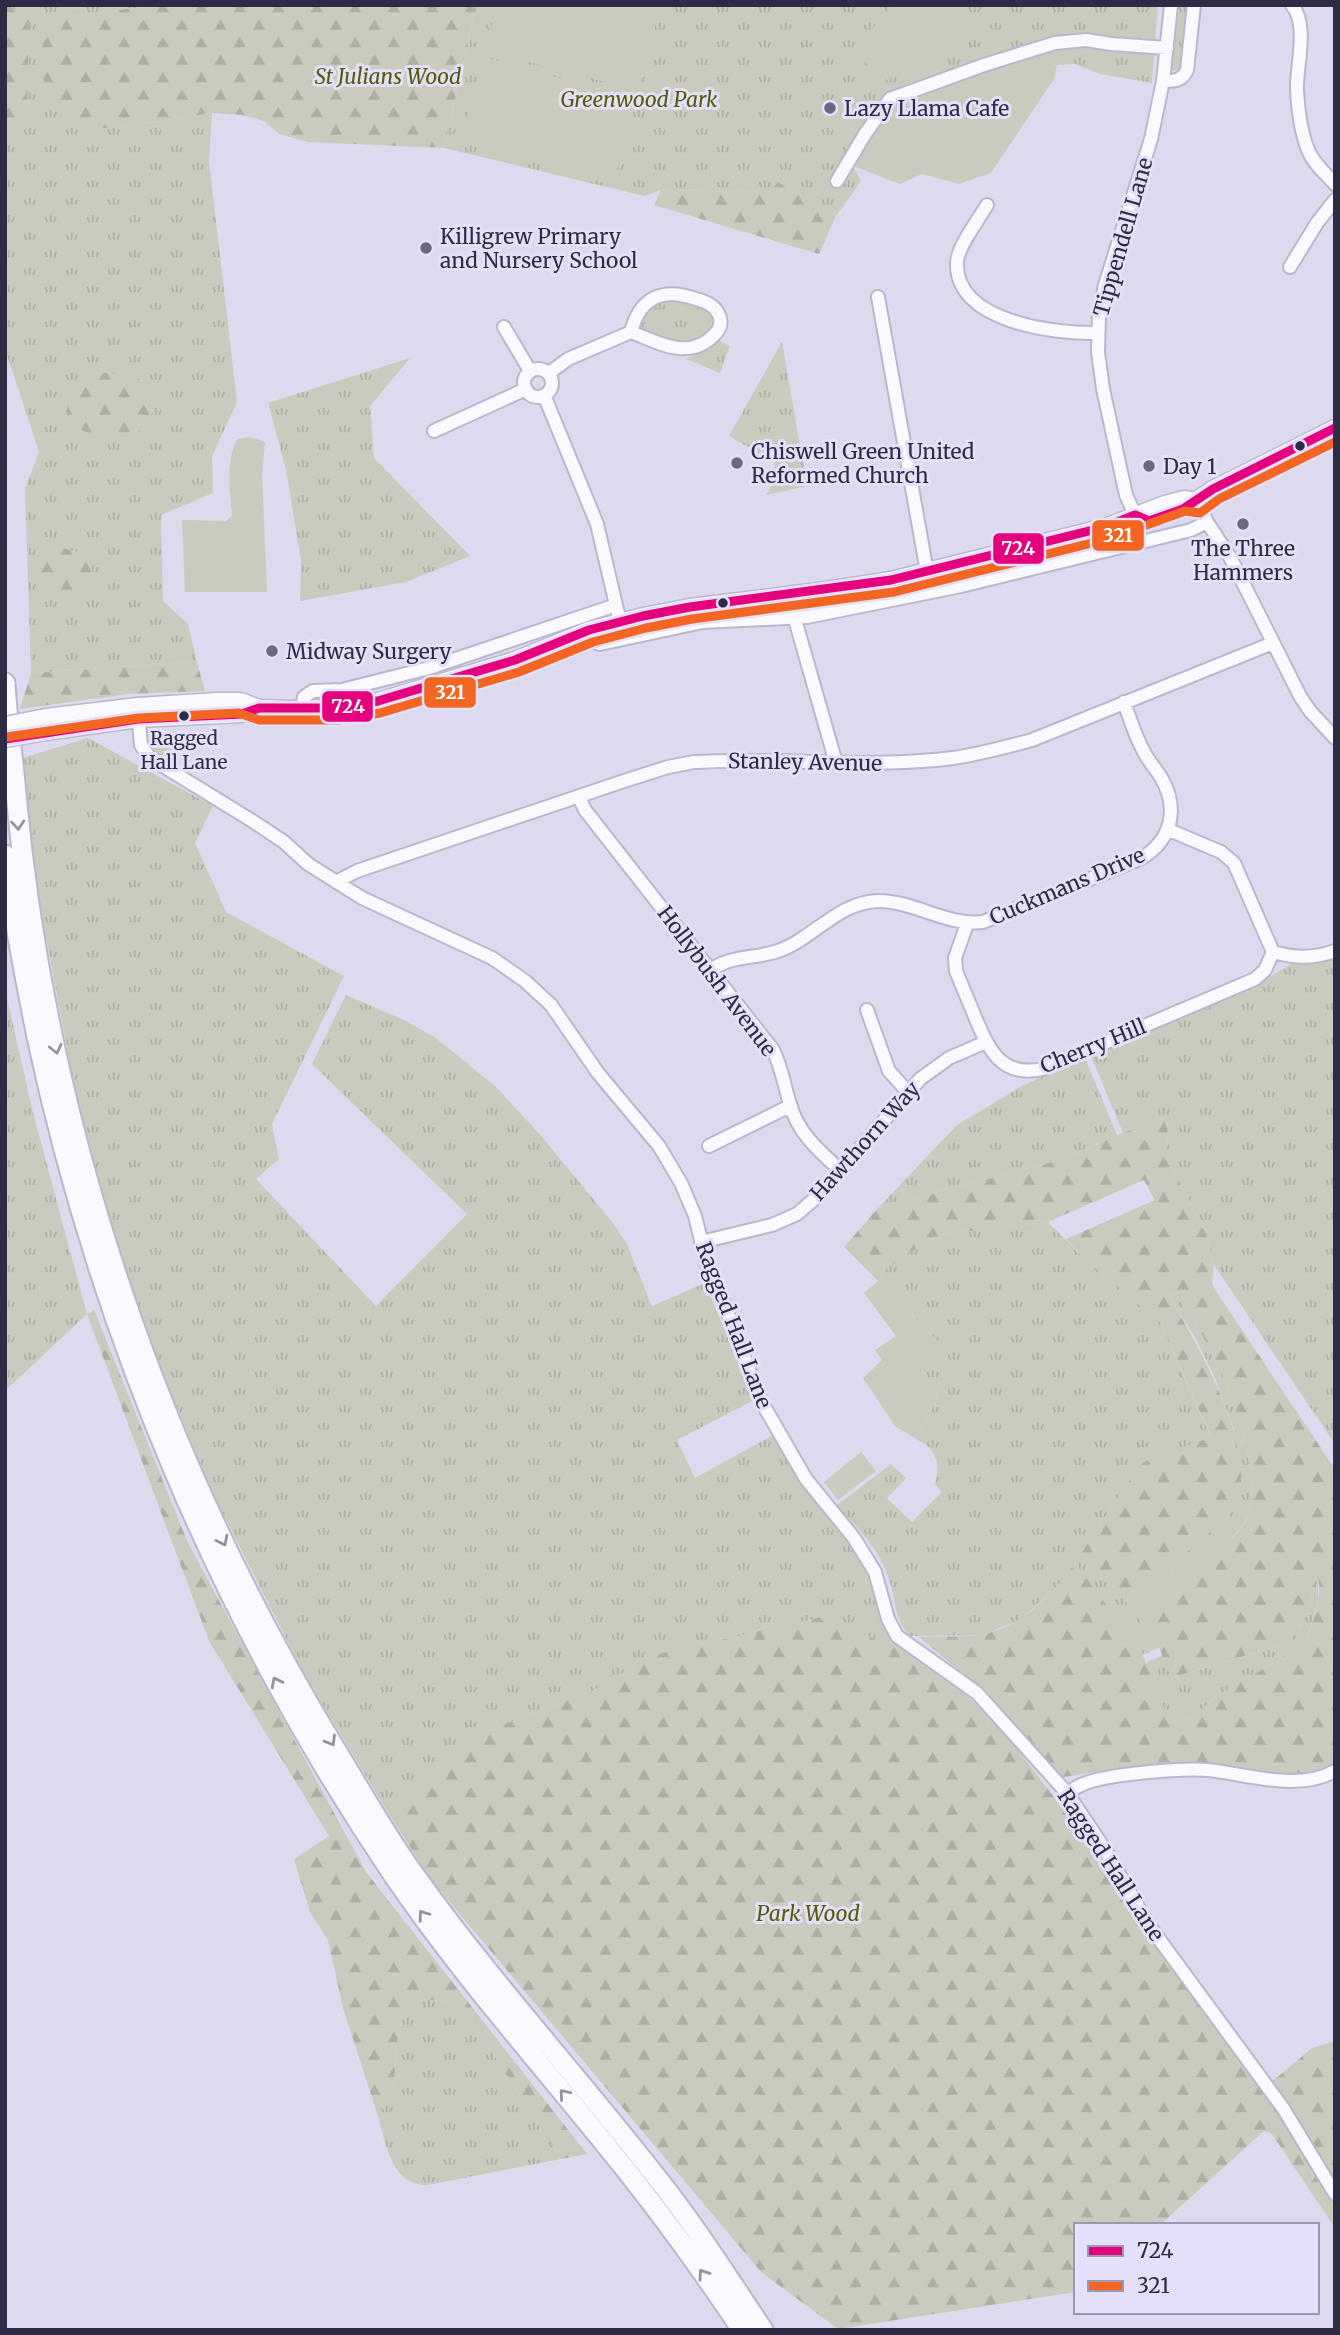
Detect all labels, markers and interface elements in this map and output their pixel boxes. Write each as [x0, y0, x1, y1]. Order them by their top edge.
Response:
park label: St Julians Wood [315, 63, 461, 90]
park label: Greenwood Park [560, 86, 718, 113]
place label: Lazy Llama Cafe [844, 95, 1009, 122]
marker: Lazy Llama Cafe [822, 100, 838, 116]
street label: Tippendell Lane [1087, 154, 1159, 320]
place label: Killigrew Primary and Nursery School [440, 223, 638, 274]
marker: Killigrew Primary and Nursery School [418, 240, 434, 256]
place label: Chiswell Green United Reformed Church [751, 438, 975, 489]
unlabelled marker [1293, 439, 1307, 453]
place label: Day 1 [1163, 453, 1216, 480]
marker: Chiswell Green United Reformed Church [729, 455, 745, 471]
marker: Day 1 [1141, 458, 1157, 474]
marker: The Three Hammers [1235, 516, 1251, 532]
line badge: 321 [1091, 519, 1145, 552]
text: 321 [1103, 523, 1133, 547]
line badge: 724 [992, 532, 1045, 565]
place label: The Three Hammers [1191, 535, 1295, 586]
text: 724 [1001, 536, 1035, 560]
unlabelled marker [716, 596, 730, 610]
place label: Midway Surgery [286, 638, 452, 665]
marker: Midway Surgery [264, 643, 280, 659]
line badge: 321 [423, 676, 477, 709]
text: 321 [435, 680, 465, 704]
line badge: 724 [321, 690, 374, 723]
text: 724 [331, 694, 365, 718]
marker: Ragged Hall Lane [177, 709, 191, 723]
place label: Ragged Hall Lane [141, 726, 227, 774]
street label: Stanley Avenue [728, 747, 882, 777]
one-way arrow [11, 819, 26, 830]
street label: Cuckmans Drive [985, 841, 1149, 931]
street label: Hollybush Avenue [652, 900, 782, 1062]
street label: Cherry Hill [1036, 1012, 1150, 1079]
one-way arrow [47, 1043, 62, 1055]
street label: Hawthorn Way [804, 1075, 926, 1206]
street label: Ragged Hall Lane [690, 1238, 778, 1412]
one-way arrow [214, 1534, 228, 1547]
one-way arrow [271, 1676, 284, 1689]
one-way arrow [323, 1734, 336, 1747]
street label: Ragged Hall Lane [1052, 1784, 1170, 1946]
park label: Park Wood [756, 1900, 860, 1927]
one-way arrow [419, 1911, 432, 1923]
one-way arrow [560, 2089, 572, 2102]
legend [1074, 2223, 1319, 2314]
text: 724 [1137, 2237, 1173, 2264]
one-way arrow [699, 2269, 711, 2282]
text: 321 [1137, 2272, 1170, 2299]

